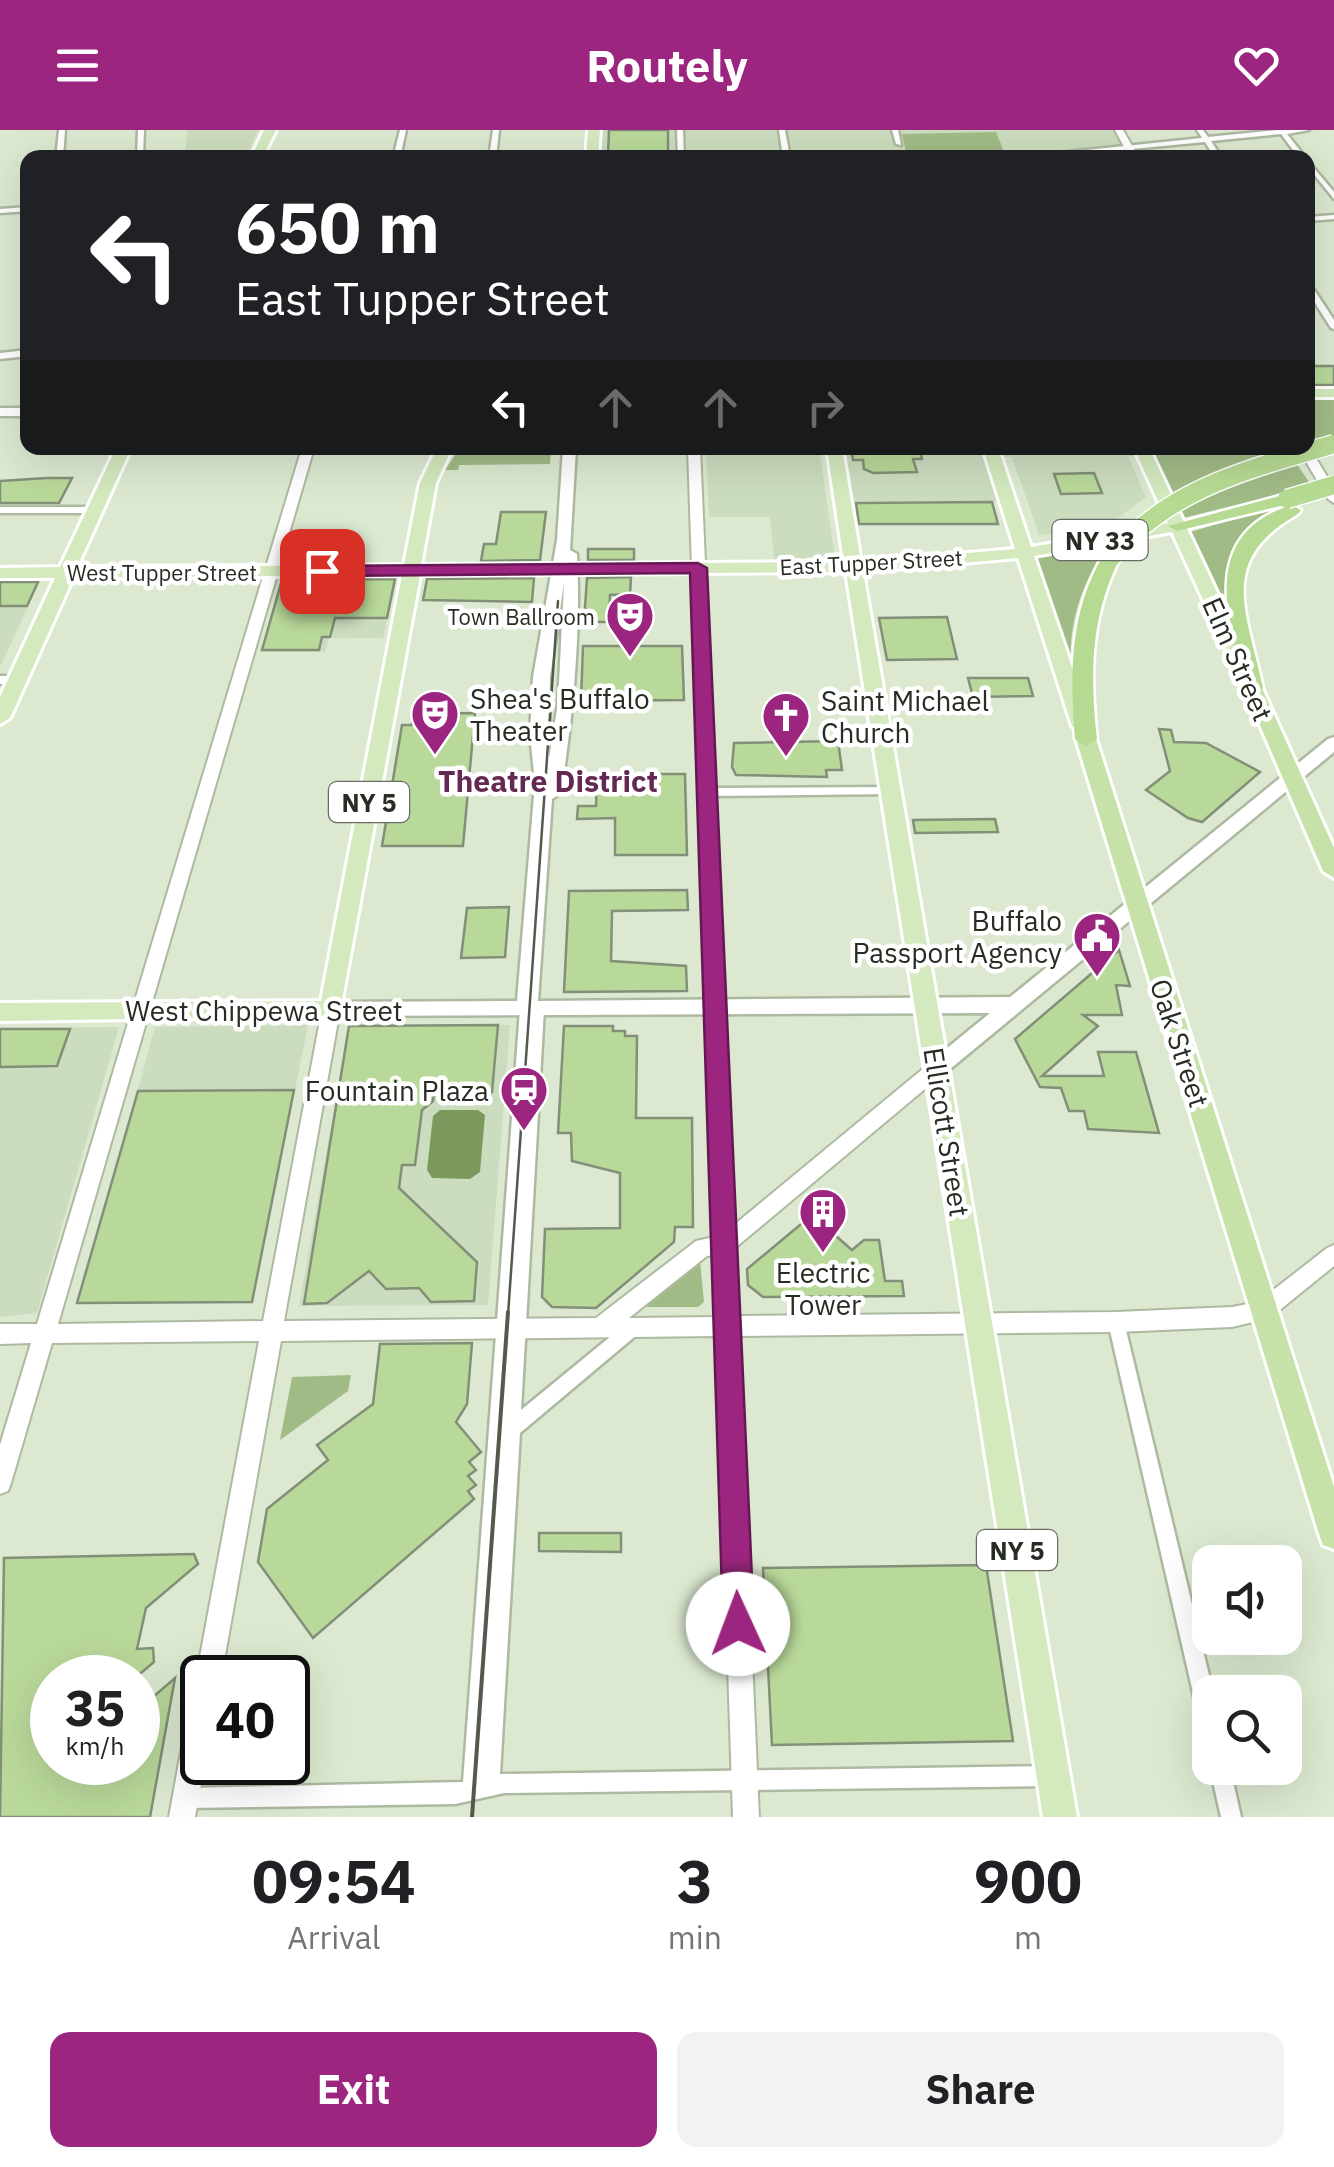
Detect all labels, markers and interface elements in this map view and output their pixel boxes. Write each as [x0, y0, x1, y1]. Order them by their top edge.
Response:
text: Routely [586, 36, 748, 94]
icon: menu [50, 38, 105, 93]
icon: heart [1229, 38, 1284, 93]
text: 650 m [235, 181, 440, 272]
icon: left [70, 190, 200, 320]
text: East Tupper Street [235, 269, 610, 327]
icon: left [483, 380, 538, 435]
icon: ahead [588, 380, 643, 435]
icon: ahead [693, 380, 748, 435]
icon: right [798, 380, 853, 435]
road number: NY 33 [1052, 520, 1148, 560]
pin [280, 529, 365, 614]
street label: East Tupper Street [779, 543, 963, 581]
icon: arrive [295, 544, 350, 599]
street label: West Tupper Street [67, 558, 257, 587]
theatre icon: Town Ballroom [604, 590, 656, 658]
street label: Elm Street [1194, 591, 1282, 727]
place label: Town Ballroom [447, 602, 595, 631]
place label: Shea's Buffalo Theater [470, 680, 650, 749]
place label: Saint Michael Church [821, 682, 989, 751]
theatre icon: Shea's Buffalo Theater [409, 688, 461, 756]
church icon: Saint Michael Church [760, 690, 812, 758]
district label: Theatre District [438, 761, 658, 800]
road number: NY 5 [329, 782, 409, 822]
place label: Buffalo Passport Agency [853, 902, 1062, 971]
public building icon: Buffalo Passport Agency [1071, 910, 1123, 978]
street label: Oak Street [1142, 974, 1218, 1112]
street label: West Chippewa Street [125, 992, 403, 1029]
street label: Ellicott Street [915, 1045, 979, 1219]
station icon: Fountain Plaza [498, 1064, 550, 1132]
place label: Fountain Plaza [305, 1072, 489, 1109]
building icon: Electric Tower [797, 1186, 849, 1254]
place label: Electric Tower [776, 1254, 870, 1323]
road number: NY 5 [977, 1530, 1057, 1570]
map controls [1192, 1545, 1302, 1785]
button: sound [1192, 1545, 1302, 1655]
position arrow [686, 1572, 790, 1676]
speed limit sign: 40 [180, 1655, 310, 1785]
text: 35 [65, 1675, 125, 1740]
button: search [1192, 1675, 1302, 1785]
text: km/h [66, 1729, 124, 1762]
text: 09:54 [252, 1841, 416, 1920]
text: 3 [677, 1841, 713, 1920]
text: 900 [974, 1841, 1082, 1920]
text: Arrival [287, 1916, 381, 1958]
text: min [668, 1916, 722, 1958]
text: m [1014, 1916, 1042, 1958]
button: Exit [50, 2032, 657, 2147]
button: Share [677, 2032, 1284, 2147]

